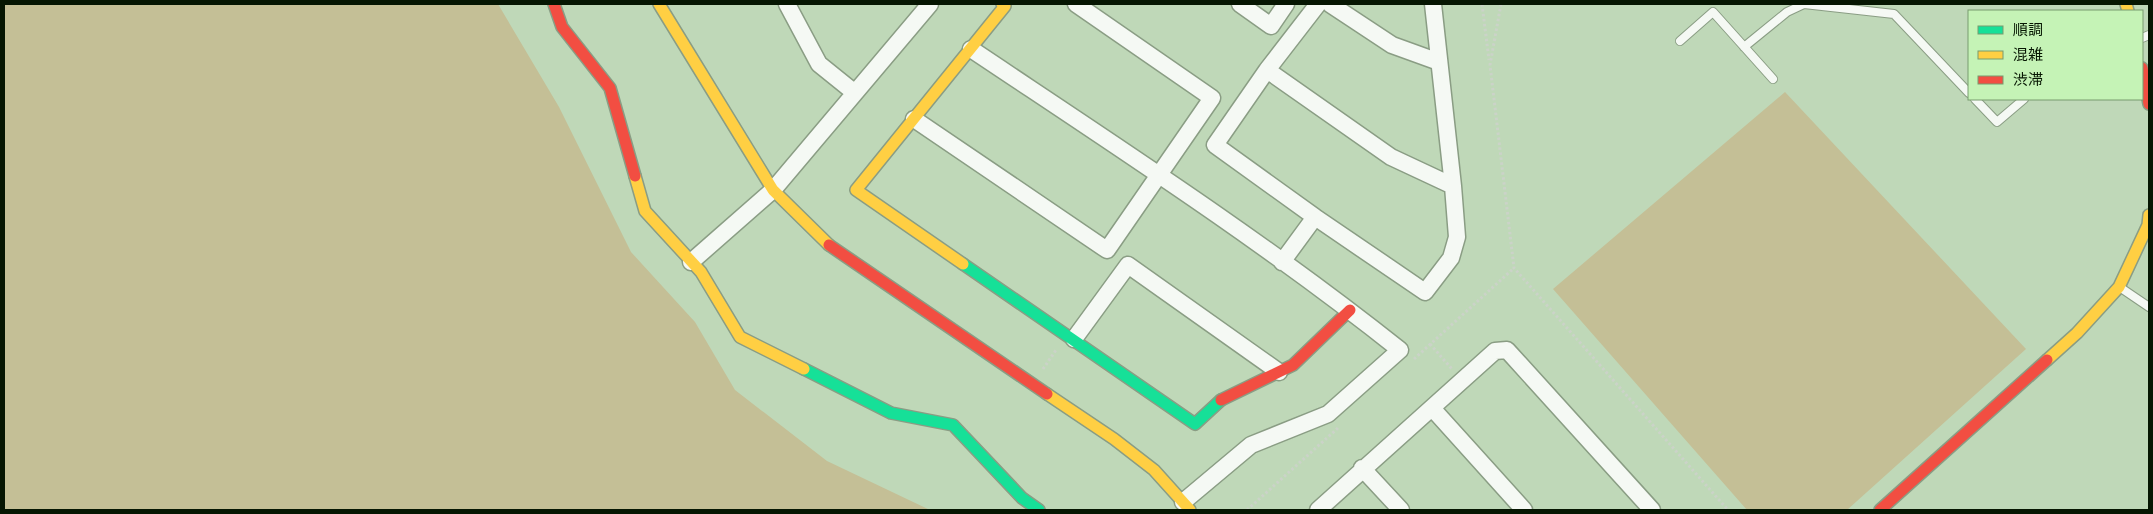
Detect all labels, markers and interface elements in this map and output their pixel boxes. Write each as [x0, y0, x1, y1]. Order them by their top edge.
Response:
legend [1968, 10, 2143, 100]
text: 順調 [2013, 21, 2043, 39]
text: 混雑 [2013, 46, 2043, 64]
text: 渋滞 [2013, 71, 2043, 89]

